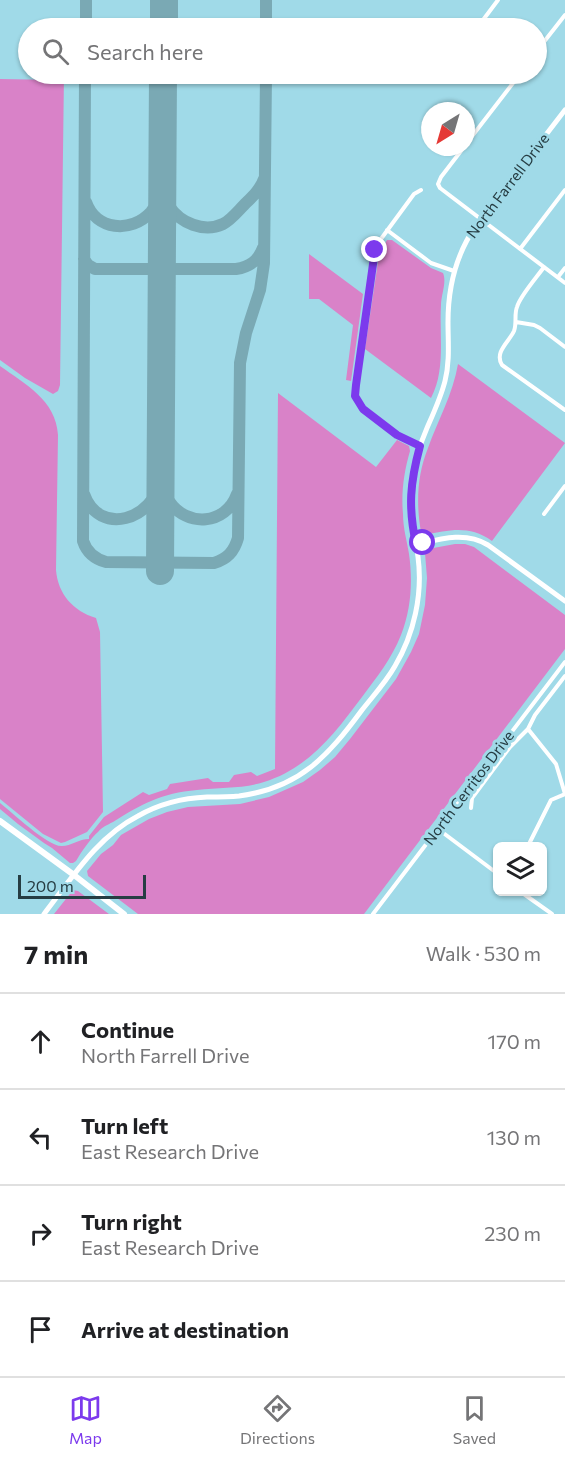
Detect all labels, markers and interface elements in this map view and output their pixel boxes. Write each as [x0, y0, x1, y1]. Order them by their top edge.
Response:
search box [18, 18, 547, 84]
icon: search [39, 35, 72, 68]
text: Search here [87, 38, 203, 65]
north arrow [421, 102, 475, 156]
street label: North Farrell Drive [462, 129, 552, 241]
route end [361, 236, 387, 262]
route start [409, 529, 435, 555]
street label: North Cerritos Drive [419, 727, 517, 848]
map controls [493, 842, 547, 896]
button: layers [493, 842, 547, 896]
scale bar [18, 872, 146, 900]
text: 200 m [27, 876, 74, 895]
text: 7 min [24, 938, 88, 969]
text: Walk · 530 m [426, 941, 541, 965]
text: Continue [81, 1016, 174, 1043]
icon: ahead [24, 1025, 57, 1058]
text: 170 m [488, 1029, 541, 1053]
text: North Farrell Drive [81, 1043, 250, 1067]
text: Turn left [81, 1112, 168, 1139]
icon: left [24, 1121, 57, 1154]
text: 130 m [487, 1125, 541, 1149]
text: East Research Drive [81, 1139, 259, 1163]
text: Turn right [81, 1208, 182, 1235]
icon: right [24, 1217, 57, 1250]
text: 230 m [484, 1221, 541, 1245]
text: East Research Drive [81, 1235, 259, 1259]
icon: arrive [24, 1313, 57, 1346]
text: Arrive at destination [81, 1316, 289, 1343]
tab: Map [69, 1392, 102, 1447]
tab: Directions [240, 1392, 315, 1447]
tab: Saved [453, 1392, 496, 1447]

